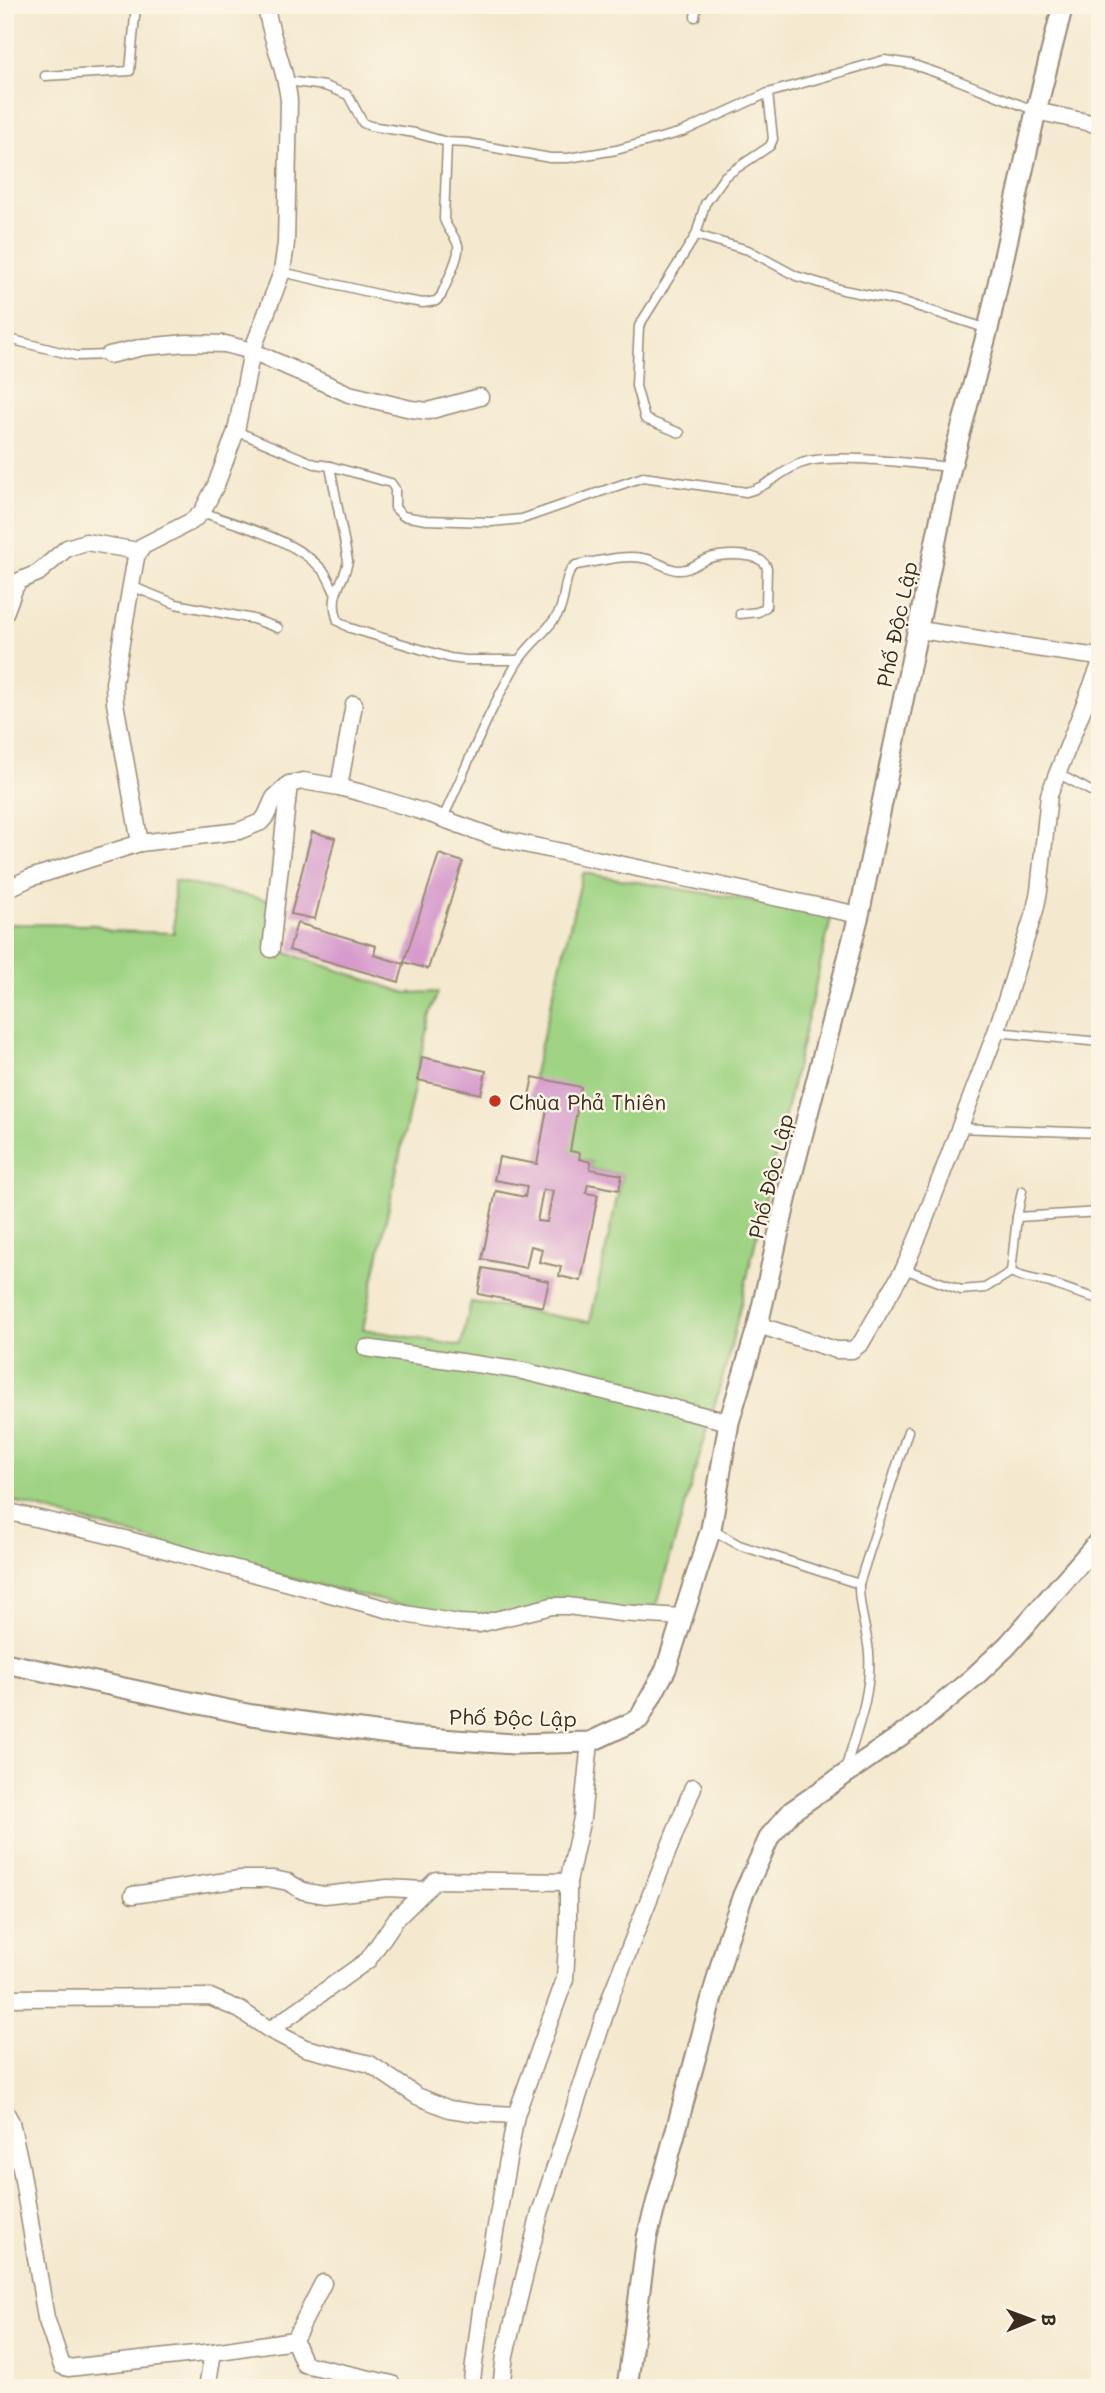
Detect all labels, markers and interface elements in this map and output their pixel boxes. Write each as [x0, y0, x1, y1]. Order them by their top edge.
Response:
street label: Phố Độc Lập [870, 559, 922, 689]
place label: Chùa Phả Thiên [509, 1088, 666, 1115]
marker: Chùa Phả Thiên [487, 1093, 503, 1109]
street label: Phố Độc Lập [741, 1111, 799, 1241]
street label: Phố Độc Lập [449, 1702, 577, 1732]
north arrow [996, 2284, 1066, 2354]
text: B [1037, 2313, 1062, 2326]

